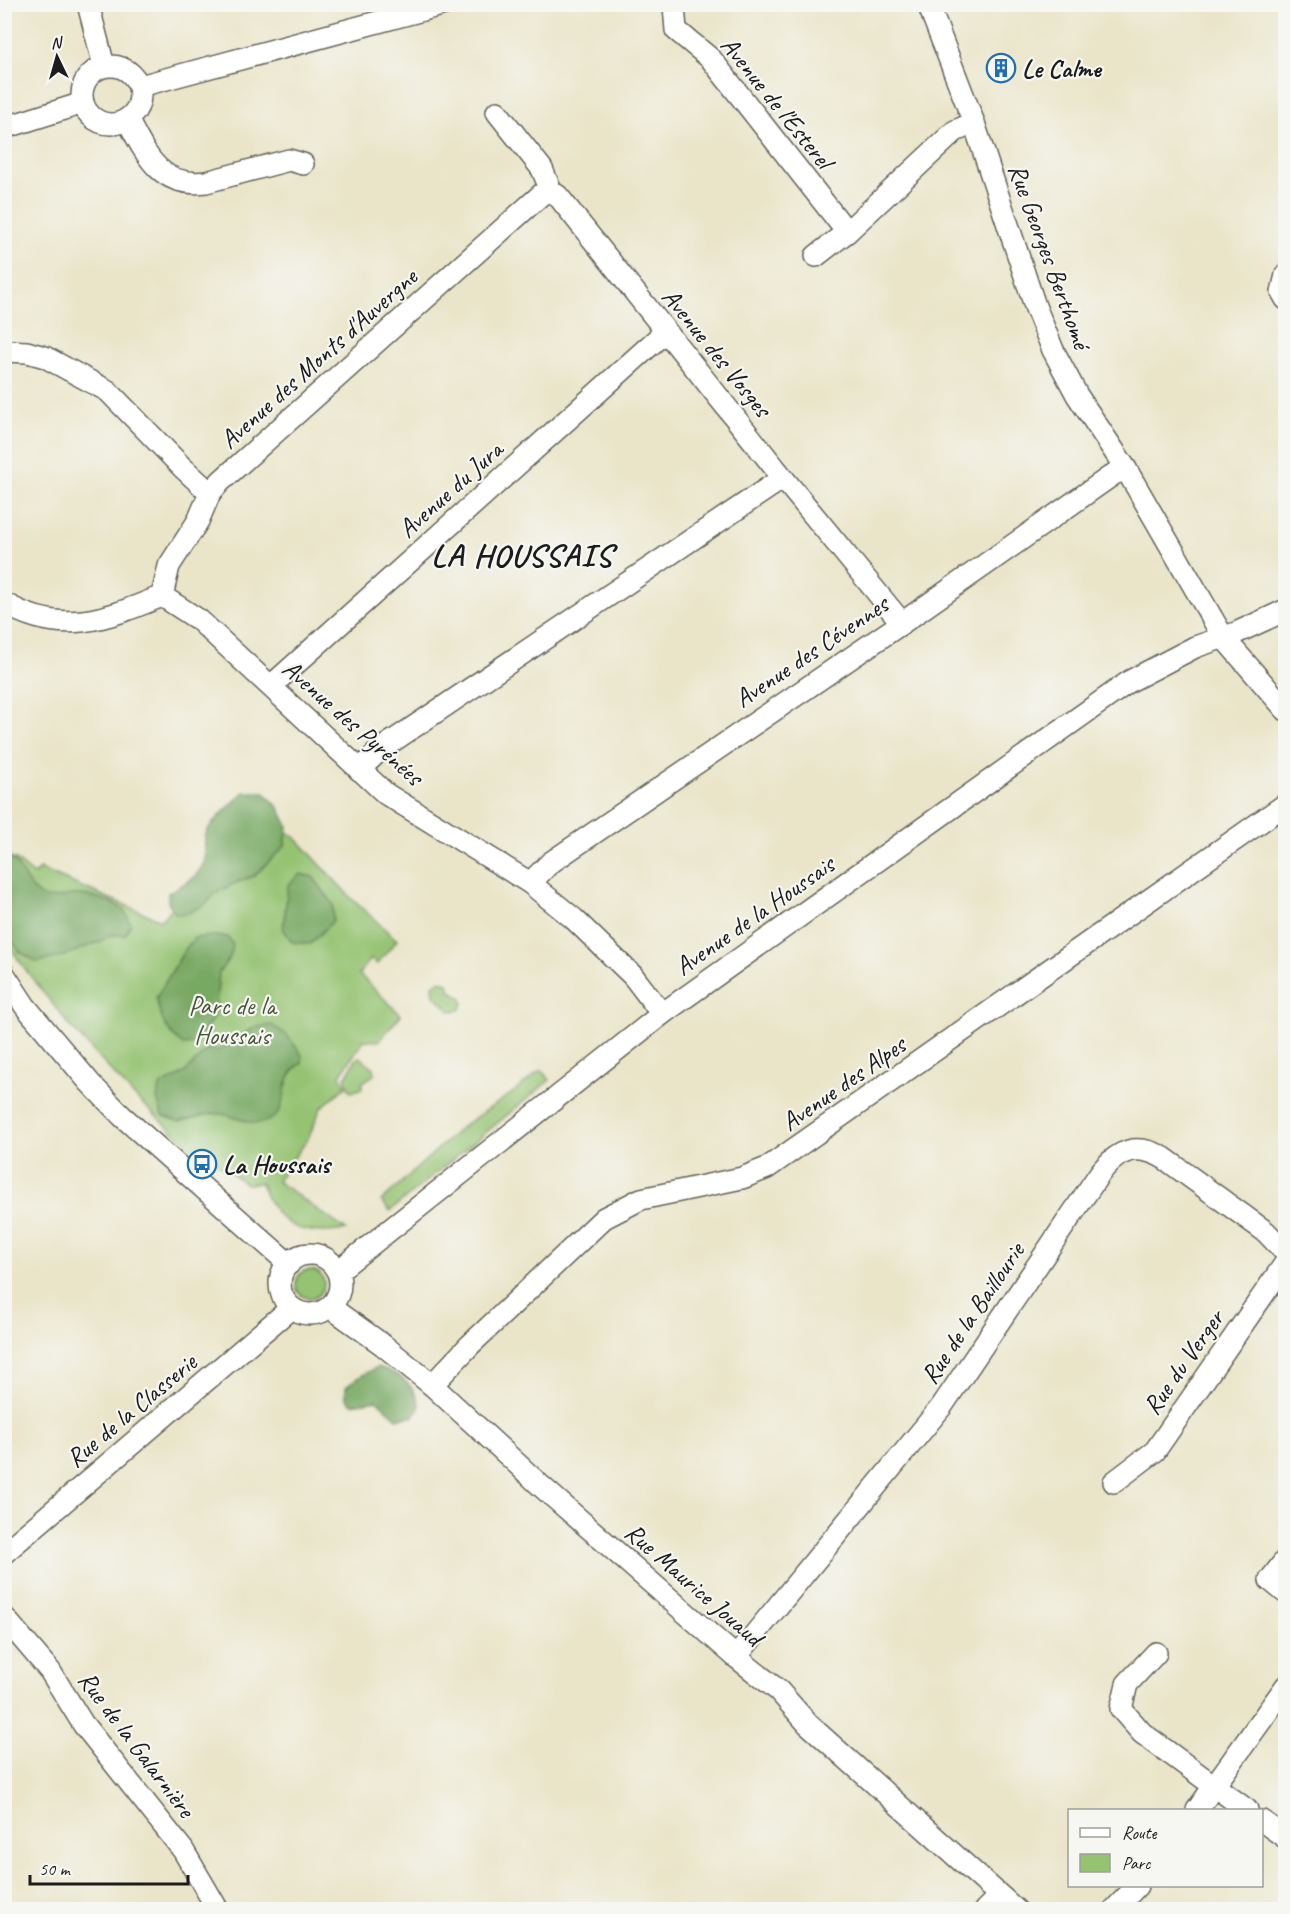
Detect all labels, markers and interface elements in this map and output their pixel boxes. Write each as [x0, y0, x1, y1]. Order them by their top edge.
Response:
north arrow [27, 27, 87, 87]
street label: Avenue de l'Esterel [713, 30, 843, 179]
text: N [50, 32, 65, 53]
building icon: Le Calme [985, 52, 1017, 84]
place label: Le Calme [1022, 52, 1103, 85]
street label: Rue Georges Berthomé [1001, 159, 1099, 356]
street label: Avenue des Monts d'Auvergne [213, 260, 425, 456]
street label: Avenue des Vosges [655, 281, 780, 425]
street label: Avenue du Jura [391, 432, 511, 545]
district label: LA HOUSSAIS [431, 535, 618, 576]
street label: Avenue des Cévennes [728, 587, 896, 715]
street label: Avenue des Pyrénées [276, 652, 431, 794]
street label: Avenue de la Houssais [668, 847, 842, 983]
park label: Parc de la Houssais [188, 989, 278, 1052]
street label: Avenue des Alpes [775, 1027, 914, 1138]
bus stop icon: La Houssais [186, 1148, 218, 1180]
place label: La Houssais [223, 1148, 333, 1181]
street label: Rue de la Baillourie [913, 1234, 1033, 1390]
street label: Rue du Verger [1135, 1301, 1233, 1421]
street label: Rue de la Classerie [59, 1345, 205, 1475]
street label: Rue Maurice Jouaud [618, 1516, 772, 1656]
street label: Rue de la Galarnière [71, 1665, 204, 1826]
legend [1068, 1809, 1263, 1887]
text: Route [1122, 1822, 1157, 1844]
scale bar [30, 1848, 188, 1886]
text: Parc [1122, 1852, 1151, 1874]
text: 50 m [39, 1858, 72, 1880]

